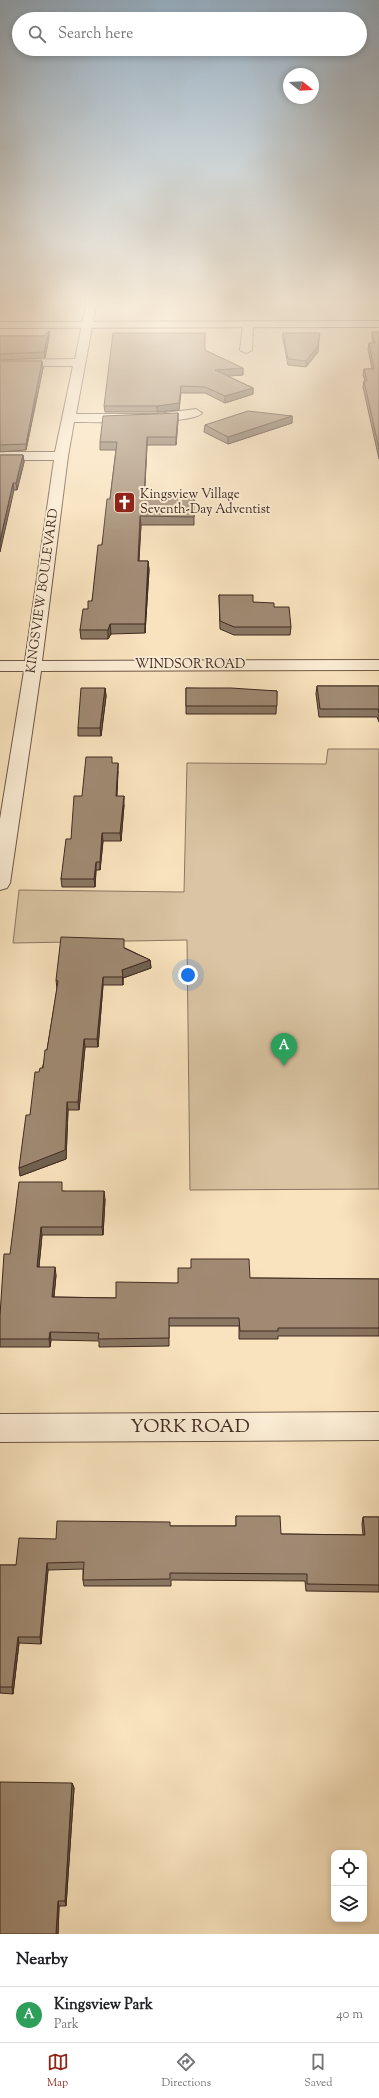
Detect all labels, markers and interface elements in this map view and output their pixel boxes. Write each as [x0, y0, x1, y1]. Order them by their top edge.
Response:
search box [12, 12, 367, 56]
icon: search [26, 23, 48, 45]
text: Search here [58, 24, 133, 45]
north arrow [283, 68, 319, 104]
place label: Kingsview Village Seventh-Day Adventist [140, 486, 271, 519]
church icon: Kingsview Village Seventh-Day Adventist [112, 489, 138, 515]
street label: KINGSVIEW BOULEVARD [23, 507, 63, 675]
street label: WINDSOR ROAD [135, 656, 245, 674]
your location [178, 965, 198, 985]
pin: A [271, 1033, 297, 1066]
street label: YORK ROAD [130, 1414, 250, 1441]
map controls [331, 1850, 367, 1922]
button: locate [331, 1850, 367, 1886]
button: layers [331, 1886, 367, 1922]
text: Nearby [16, 1948, 68, 1972]
text: Kingsview Park [54, 1995, 153, 2016]
text: A [24, 2006, 34, 2024]
text: 40 m [336, 2006, 363, 2024]
text: Park [54, 2016, 79, 2034]
tab: Map [47, 2051, 69, 2091]
tab: Directions [162, 2051, 211, 2091]
tab: Saved [304, 2051, 332, 2091]

